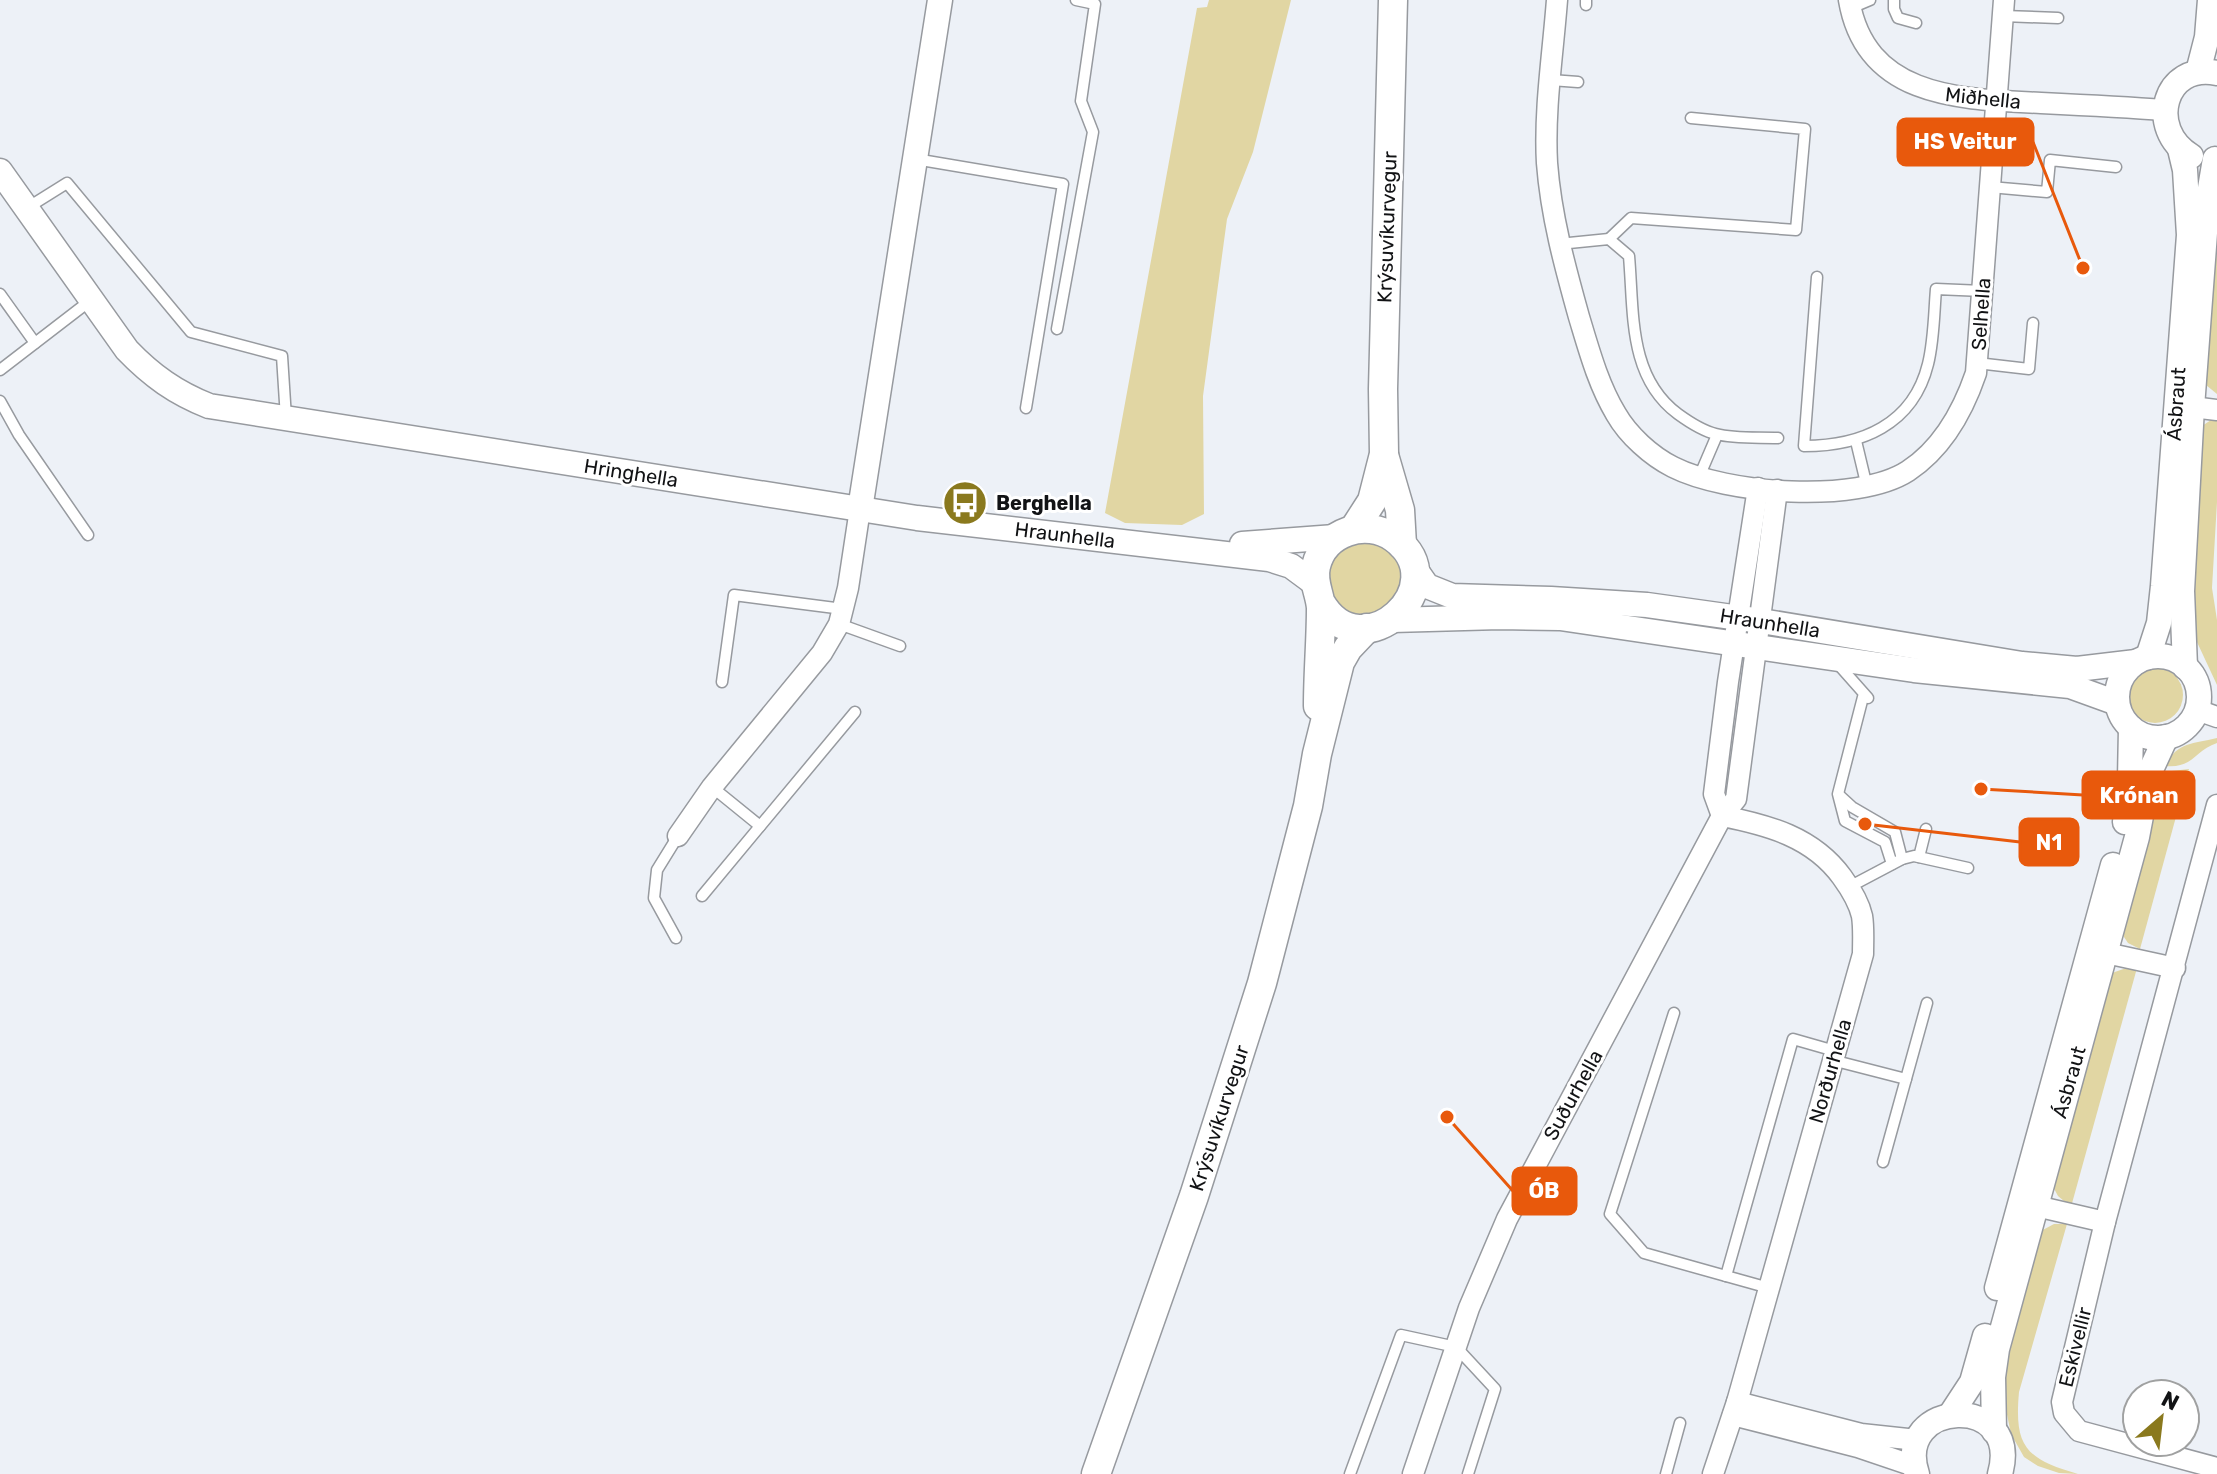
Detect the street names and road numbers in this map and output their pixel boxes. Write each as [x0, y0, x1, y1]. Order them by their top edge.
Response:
street label: Miðhella [1944, 82, 2022, 114]
street label: Krýsuvíkurvegur [1372, 150, 1402, 303]
street label: Selhella [1966, 277, 1996, 351]
street label: Ásbraut [2161, 366, 2191, 442]
street label: Hringhella [582, 454, 680, 492]
street label: Hraunhella [1013, 517, 1117, 553]
street label: Hraunhella [1718, 603, 1822, 643]
street label: Norðurhella [1804, 1016, 1856, 1126]
street label: Krýsuvíkurvegur [1184, 1042, 1254, 1194]
street label: Ásbraut [2047, 1043, 2091, 1121]
street label: Suðurhella [1538, 1046, 1608, 1144]
street label: Eskivellir [2053, 1304, 2097, 1389]

